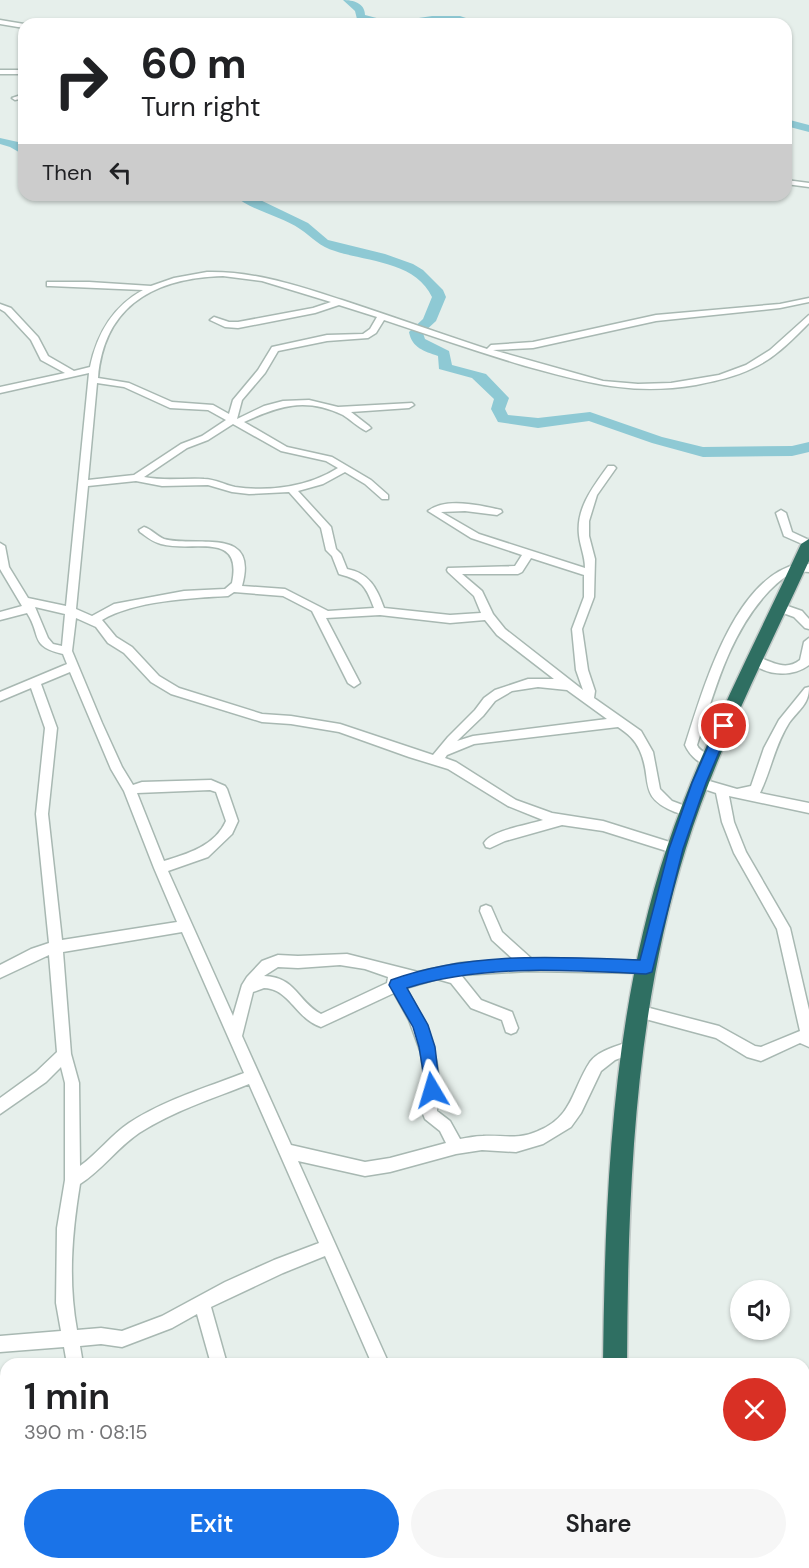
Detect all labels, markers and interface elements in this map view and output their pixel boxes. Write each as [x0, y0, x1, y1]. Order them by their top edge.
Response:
text: 60 m [141, 36, 247, 91]
icon: right [42, 42, 120, 120]
text: Turn right [141, 89, 261, 124]
icon: left [104, 156, 137, 189]
text: Then [42, 158, 92, 187]
pin [698, 700, 749, 751]
icon: arrive [707, 709, 740, 742]
position arrow [400, 1058, 464, 1122]
map controls [730, 1280, 790, 1340]
button: sound [730, 1280, 790, 1340]
text: 1 min [24, 1373, 110, 1420]
button: close [723, 1378, 786, 1441]
text: 390 m · 08:15 [24, 1419, 148, 1445]
button: Exit [24, 1489, 399, 1558]
button: Share [411, 1489, 786, 1558]

